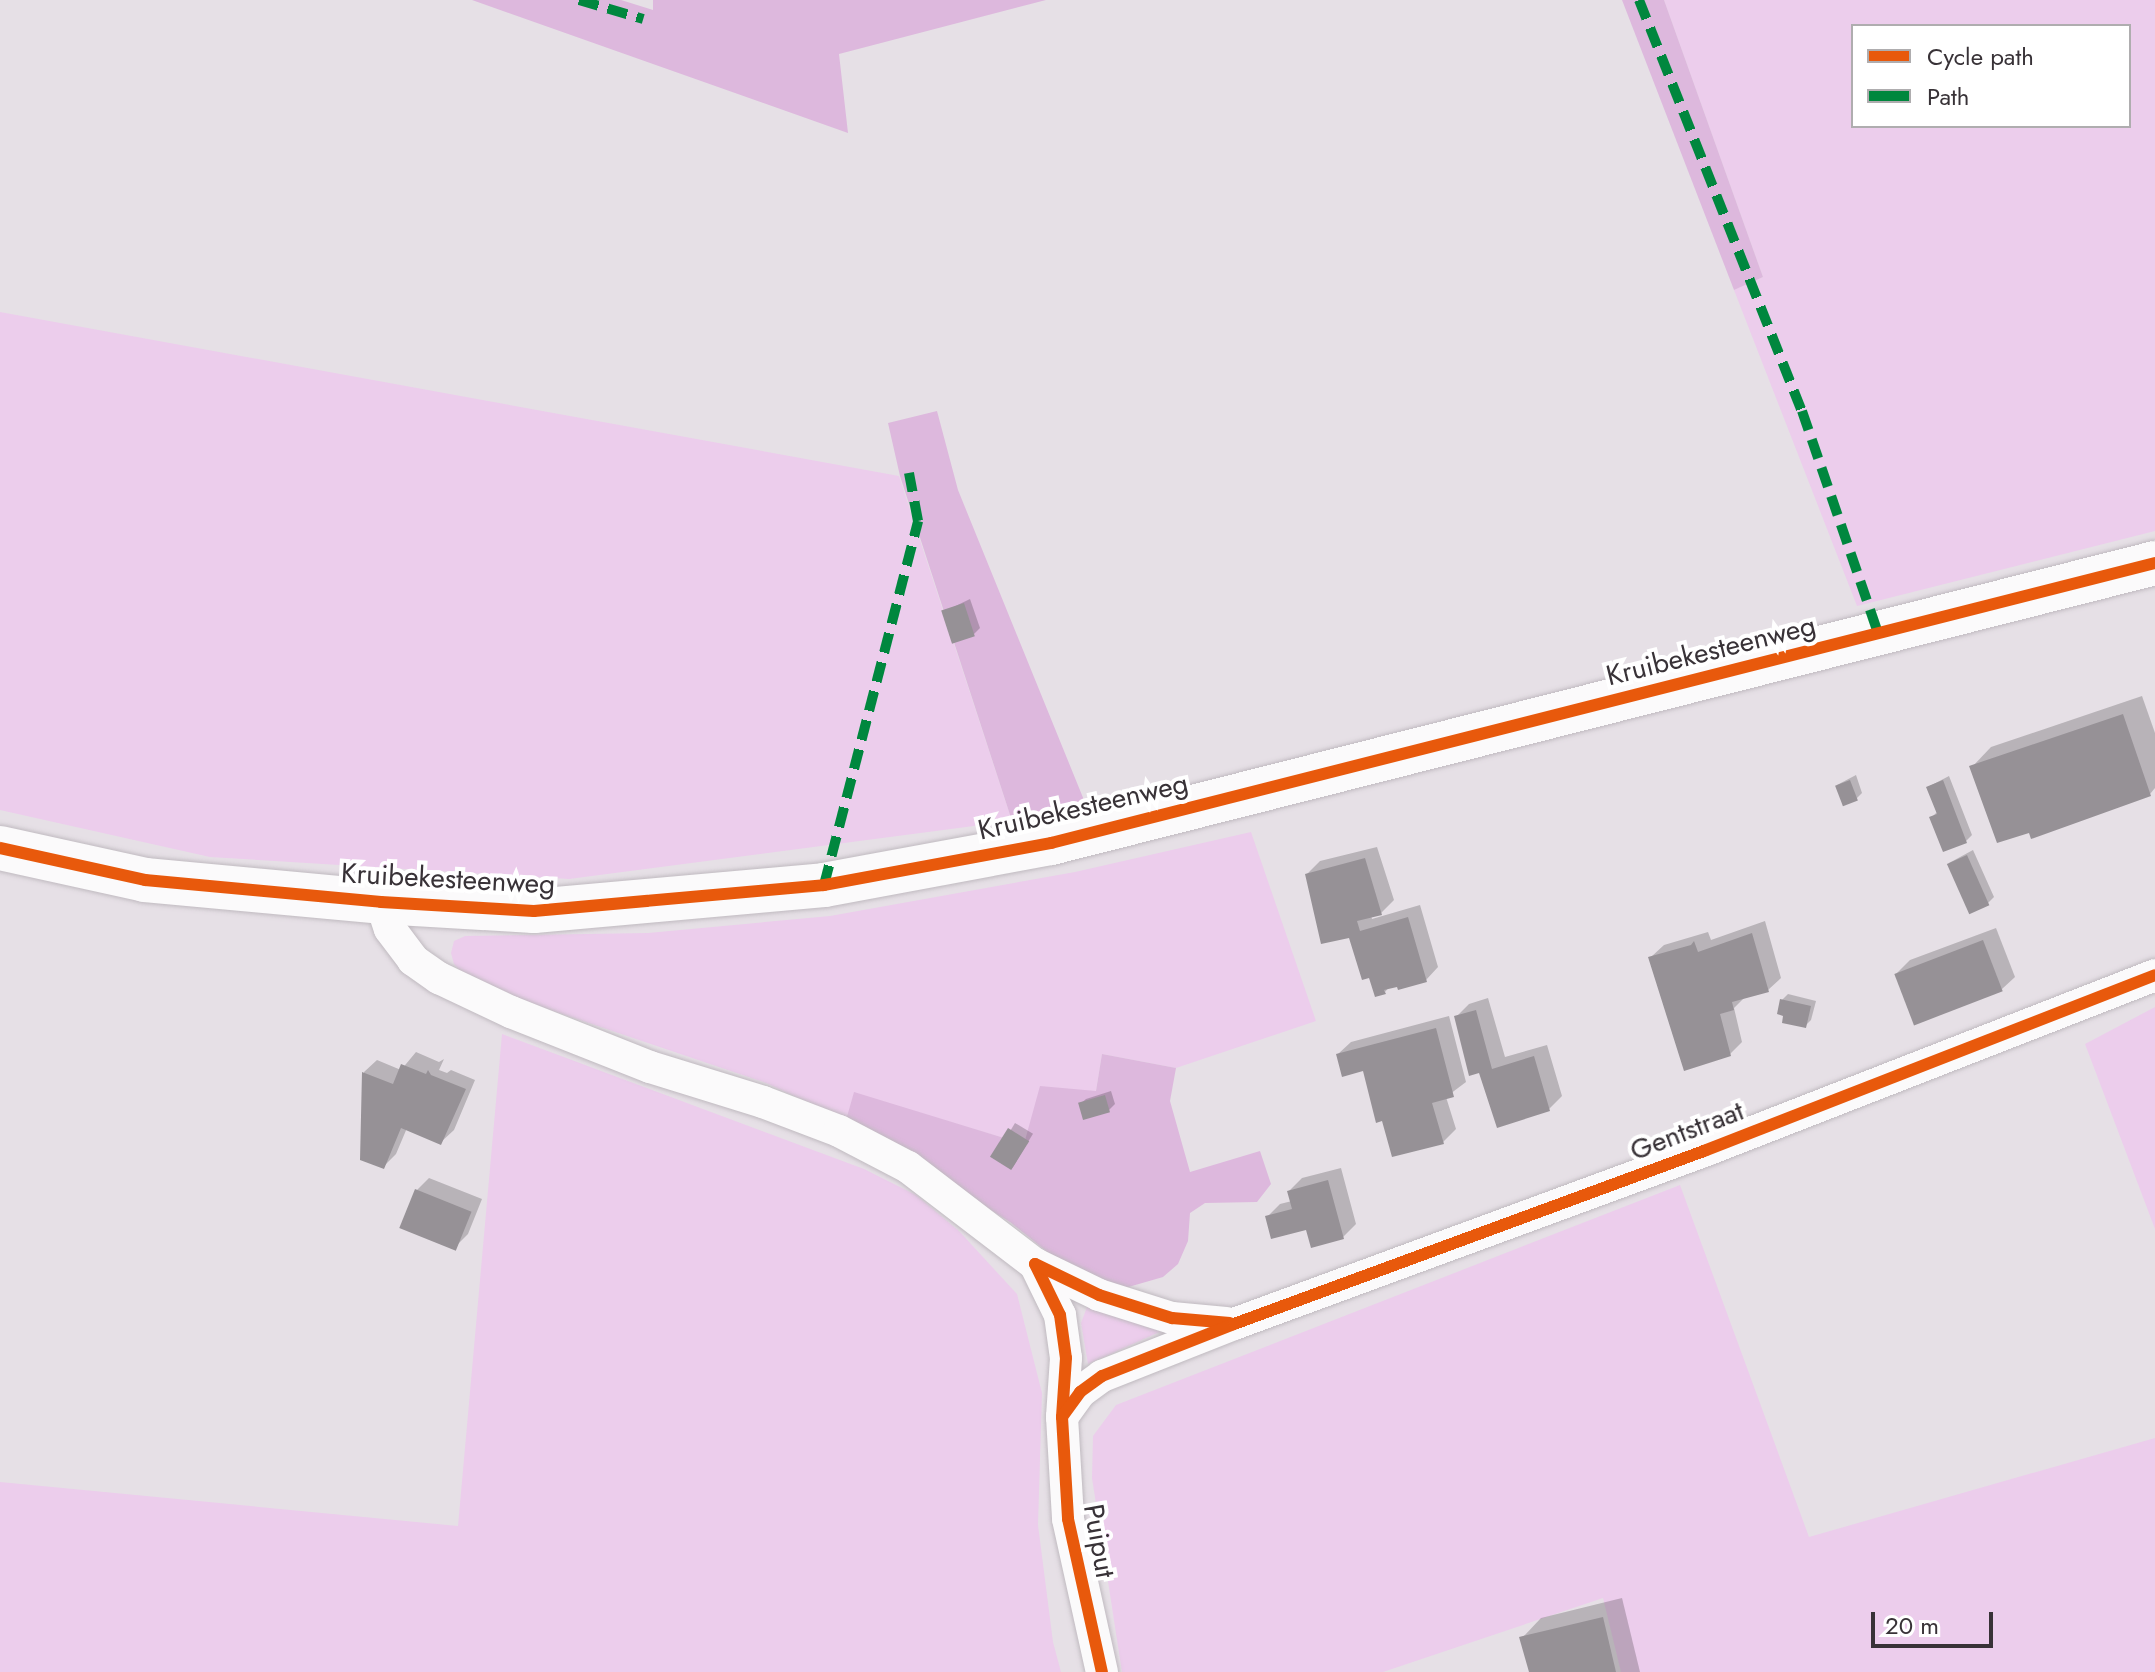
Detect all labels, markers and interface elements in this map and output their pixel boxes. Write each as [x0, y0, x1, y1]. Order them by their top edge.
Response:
legend [1851, 24, 2131, 128]
text: Cycle path [1927, 39, 2034, 74]
text: Path [1927, 79, 1969, 114]
street label: Kruibekesteenweg [1603, 609, 1819, 693]
street label: Kruibekesteenweg [975, 767, 1191, 847]
street label: Kruibekesteenweg [340, 857, 556, 901]
street label: Gentstraat [1626, 1094, 1748, 1168]
street label: Puiput [1076, 1502, 1122, 1580]
scale bar [1875, 1596, 1997, 1646]
text: 20 m [1885, 1608, 1939, 1643]

